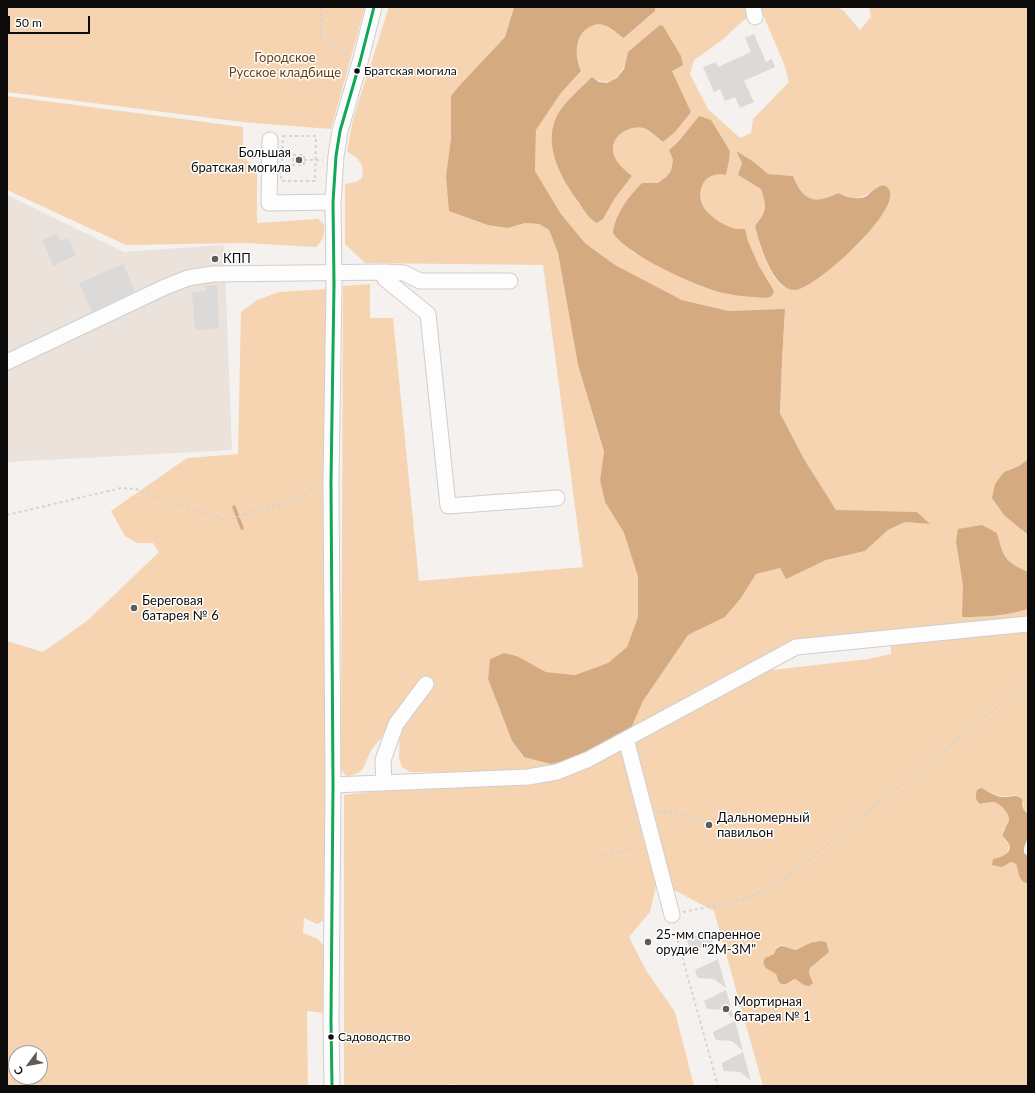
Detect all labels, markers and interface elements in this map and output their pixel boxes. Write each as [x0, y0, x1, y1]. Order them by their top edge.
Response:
scale bar [10, 8, 92, 34]
text: 50 m [15, 15, 42, 30]
park label: Городское Русское кладбище [229, 50, 341, 81]
place label: Братская могила [364, 64, 457, 78]
marker: Братская могила [352, 66, 362, 76]
place label: Большая братская могила [191, 145, 291, 176]
marker: Большая братская могила [294, 155, 304, 165]
place label: КПП [223, 251, 251, 267]
marker: КПП [210, 254, 220, 264]
place label: Береговая батарея № 6 [142, 593, 219, 624]
marker: Береговая батарея № 6 [129, 603, 139, 613]
place label: Дальномерный павильон [717, 810, 810, 841]
marker: Дальномерный павильон [704, 820, 714, 830]
place label: 25-мм спаренное орудие "2М-3М" [656, 927, 761, 958]
marker: 25-мм спаренное орудие "2М-3М" [643, 937, 653, 947]
place label: Мортирная батарея № 1 [734, 994, 811, 1025]
marker: Мортирная батарея № 1 [721, 1004, 731, 1014]
place label: Садоводство [338, 1030, 411, 1044]
marker: Садоводство [326, 1032, 336, 1042]
north arrow [8, 1045, 48, 1085]
text: С [11, 1065, 26, 1078]

